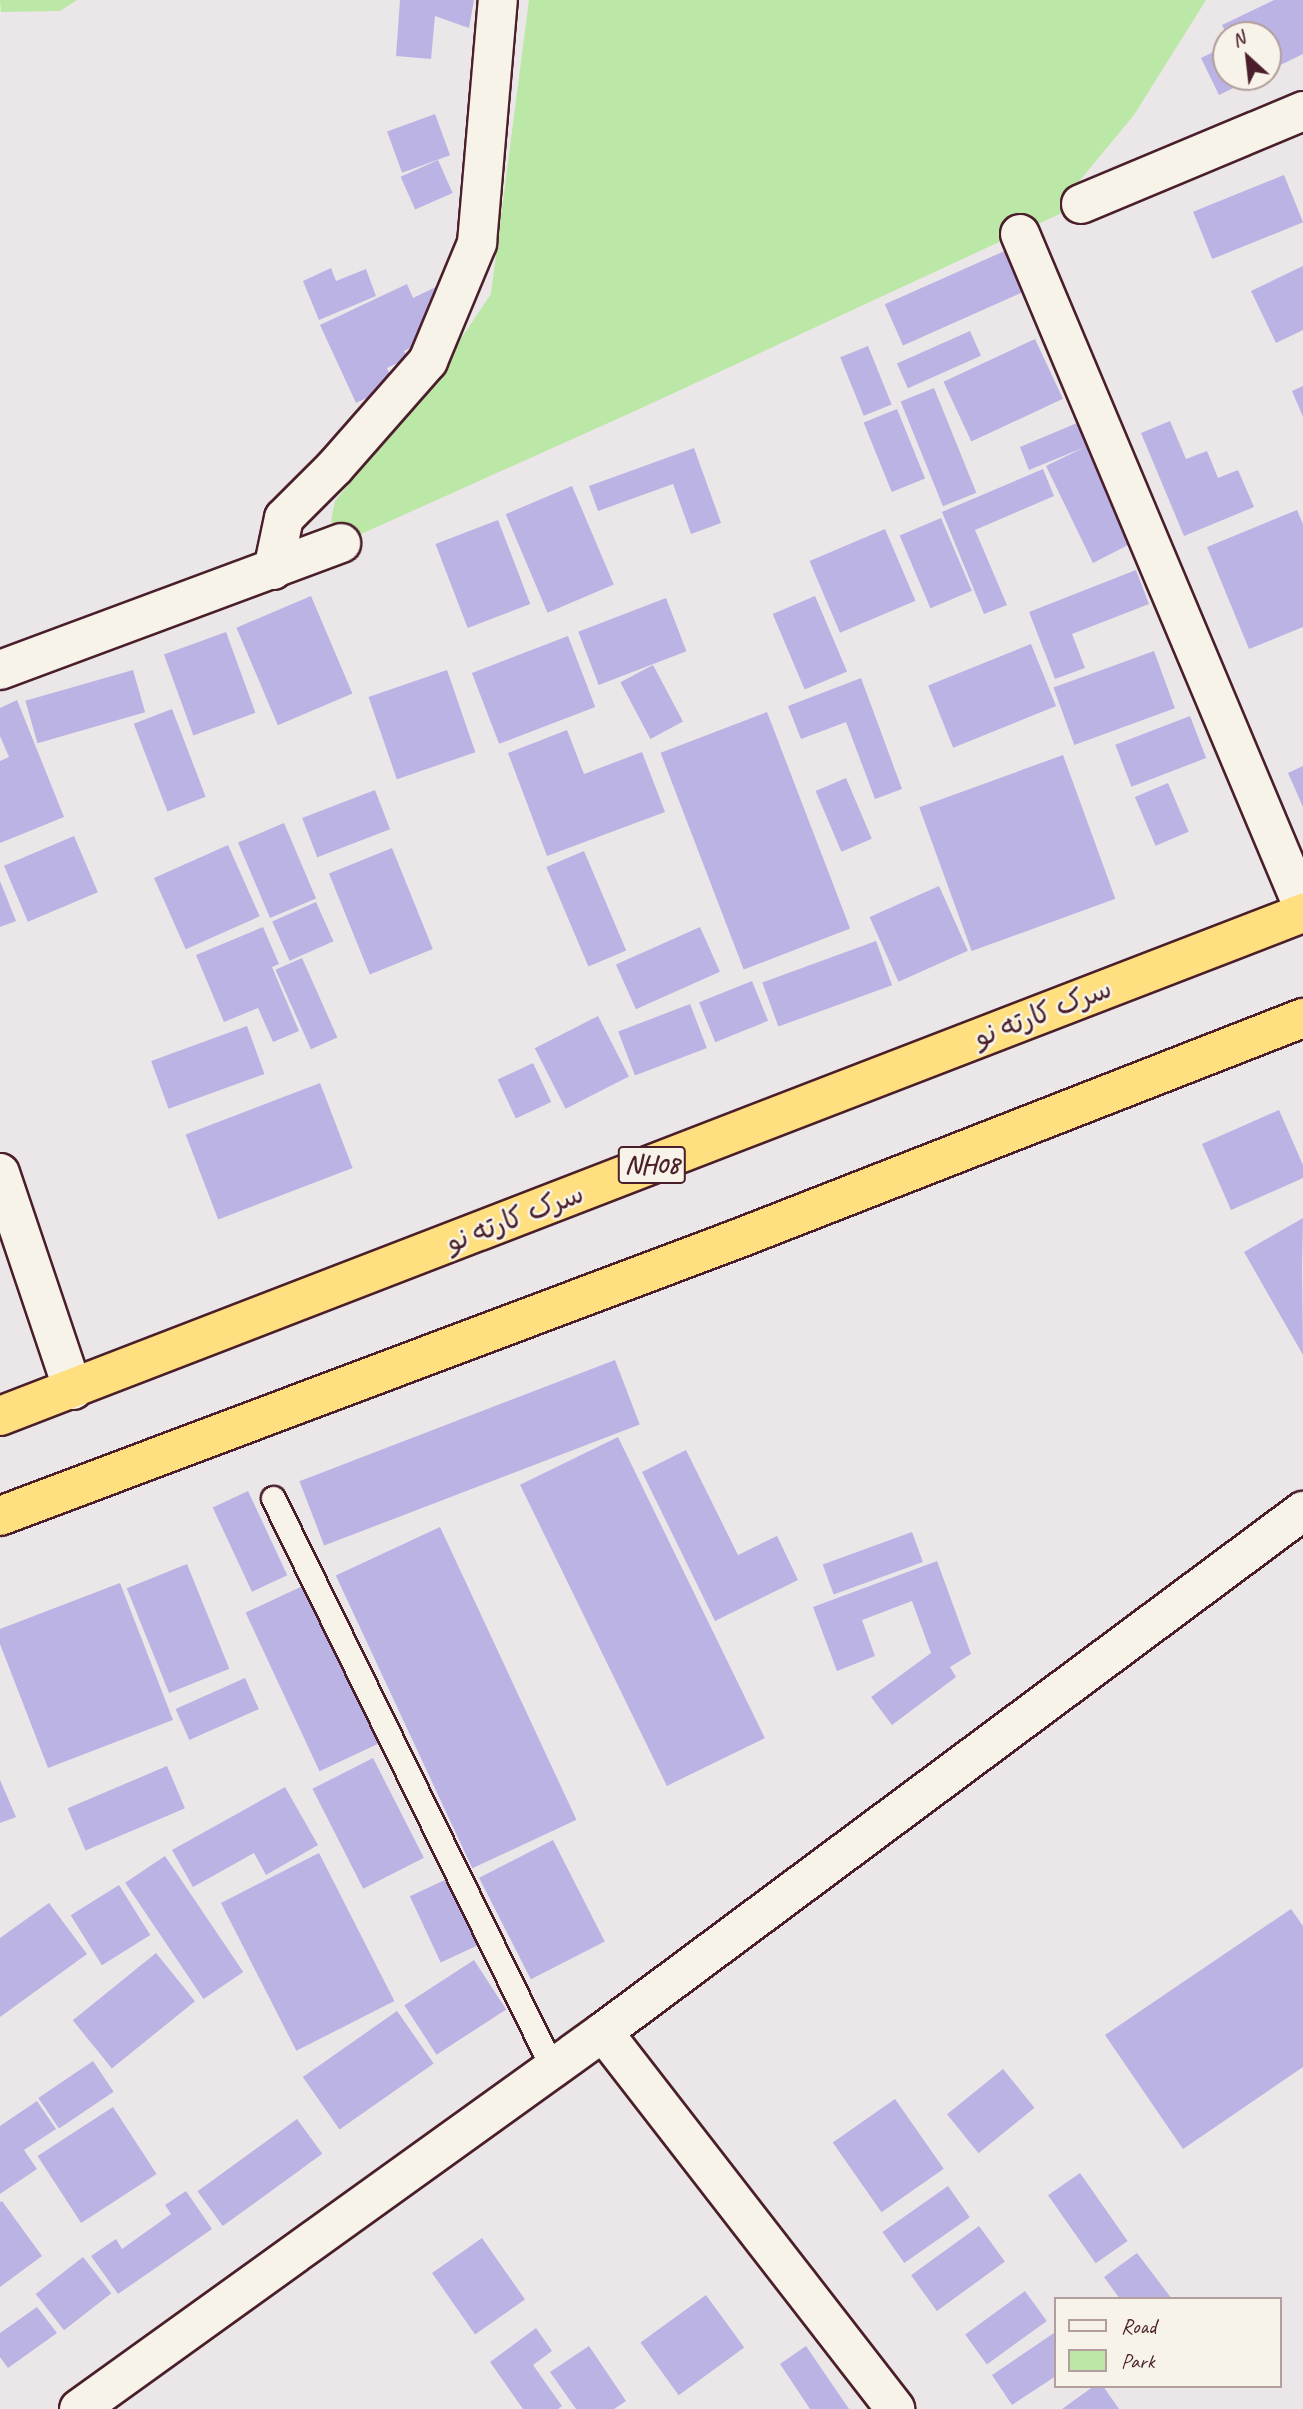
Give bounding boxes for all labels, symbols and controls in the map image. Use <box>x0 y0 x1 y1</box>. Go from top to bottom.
north arrow <box>1212 21 1282 91</box>
text: N <box>1228 26 1249 52</box>
street label: سرک کارته نو <box>970 971 1116 1055</box>
road number: NH08 <box>617 1142 687 1188</box>
street label: سرک کارته نو <box>442 1176 588 1260</box>
legend <box>1054 2297 1282 2388</box>
text: Road <box>1121 2313 1156 2339</box>
text: Park <box>1121 2348 1154 2374</box>

